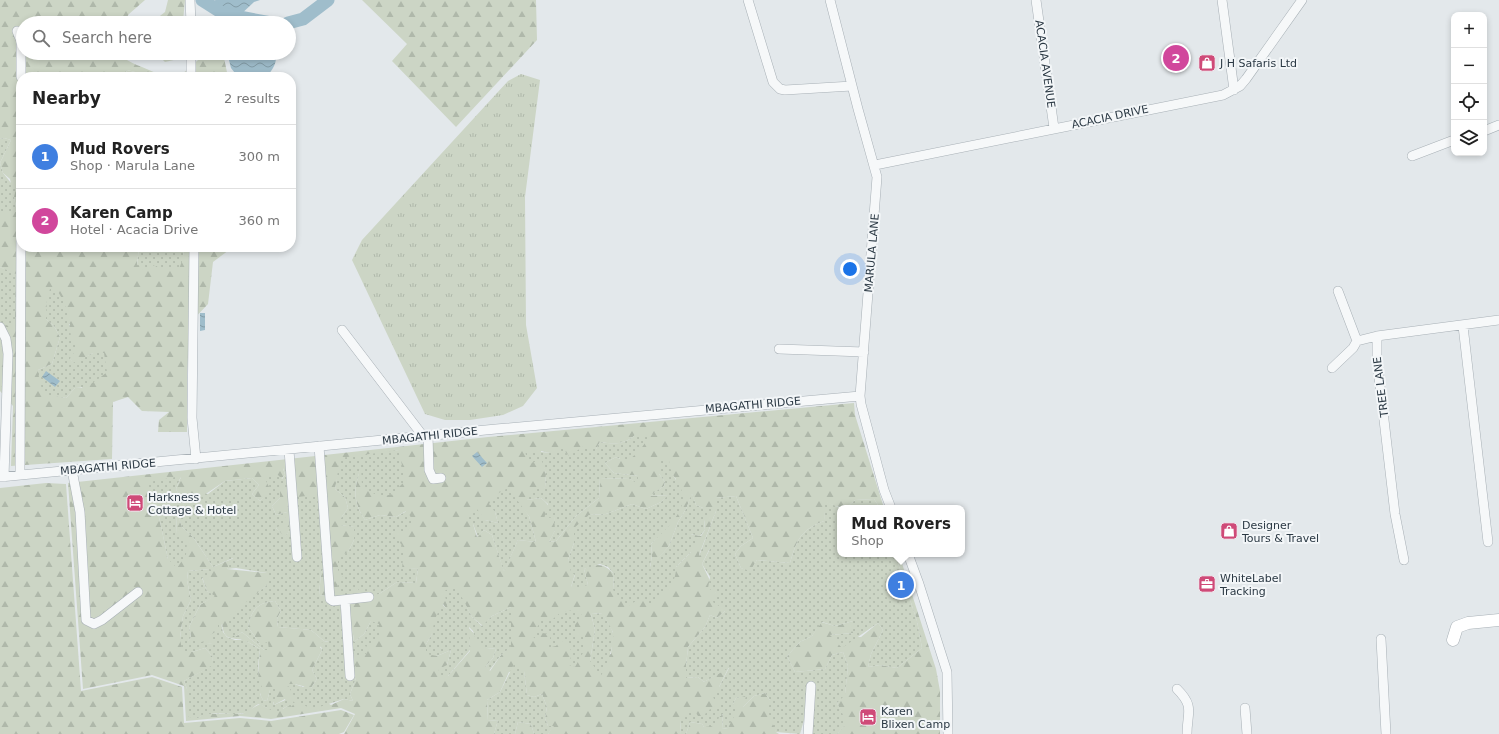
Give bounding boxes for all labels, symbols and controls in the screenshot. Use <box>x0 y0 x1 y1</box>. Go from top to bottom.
map controls <box>1451 12 1487 156</box>
button: + <box>1451 12 1487 48</box>
search box <box>16 16 296 60</box>
street label: ACACIA AVENUE <box>1032 19 1058 109</box>
icon: search <box>30 27 52 49</box>
text: Search here <box>62 29 152 47</box>
pin: 2 <box>1163 43 1189 73</box>
button: − <box>1451 48 1487 84</box>
shop icon: J H Safaris Ltd <box>1197 53 1217 73</box>
place label: J H Safaris Ltd <box>1219 57 1297 70</box>
button: locate <box>1451 84 1487 120</box>
text: Nearby <box>32 88 101 108</box>
text: 2 results <box>224 91 280 106</box>
street label: ACACIA DRIVE <box>1070 103 1150 131</box>
button: layers <box>1451 120 1487 156</box>
text: Mud Rovers <box>70 140 170 158</box>
text: 1 <box>40 149 50 164</box>
text: 300 m <box>238 149 280 164</box>
text: Shop · Marula Lane <box>70 158 195 173</box>
text: Karen Camp <box>70 204 173 222</box>
text: 2 <box>40 213 50 228</box>
text: 360 m <box>238 213 280 228</box>
street label: MARULA LANE <box>862 213 882 293</box>
text: Hotel · Acacia Drive <box>70 222 198 237</box>
your location <box>840 259 860 279</box>
street label: TREE LANE <box>1371 356 1391 419</box>
street label: MBAGATHI RIDGE <box>705 394 801 416</box>
street label: MBAGATHI RIDGE <box>382 425 479 447</box>
street label: MBAGATHI RIDGE <box>60 456 156 478</box>
place label: Harkness Cottage & Hotel <box>148 491 236 517</box>
hotel icon: Harkness Cottage & Hotel <box>125 493 145 513</box>
popup <box>837 505 965 557</box>
text: Mud Rovers <box>851 515 951 533</box>
place label: Designer Tours & Travel <box>1241 519 1319 545</box>
shop icon: Designer Tours & Travel <box>1219 521 1239 541</box>
text: Shop <box>851 533 884 548</box>
pin: 1 <box>888 570 914 600</box>
place label: WhiteLabel Tracking <box>1219 572 1282 598</box>
office icon: WhiteLabel Tracking <box>1197 574 1217 594</box>
place label: Karen Blixen Camp <box>881 705 950 731</box>
hotel icon: Karen Blixen Camp <box>858 707 878 727</box>

